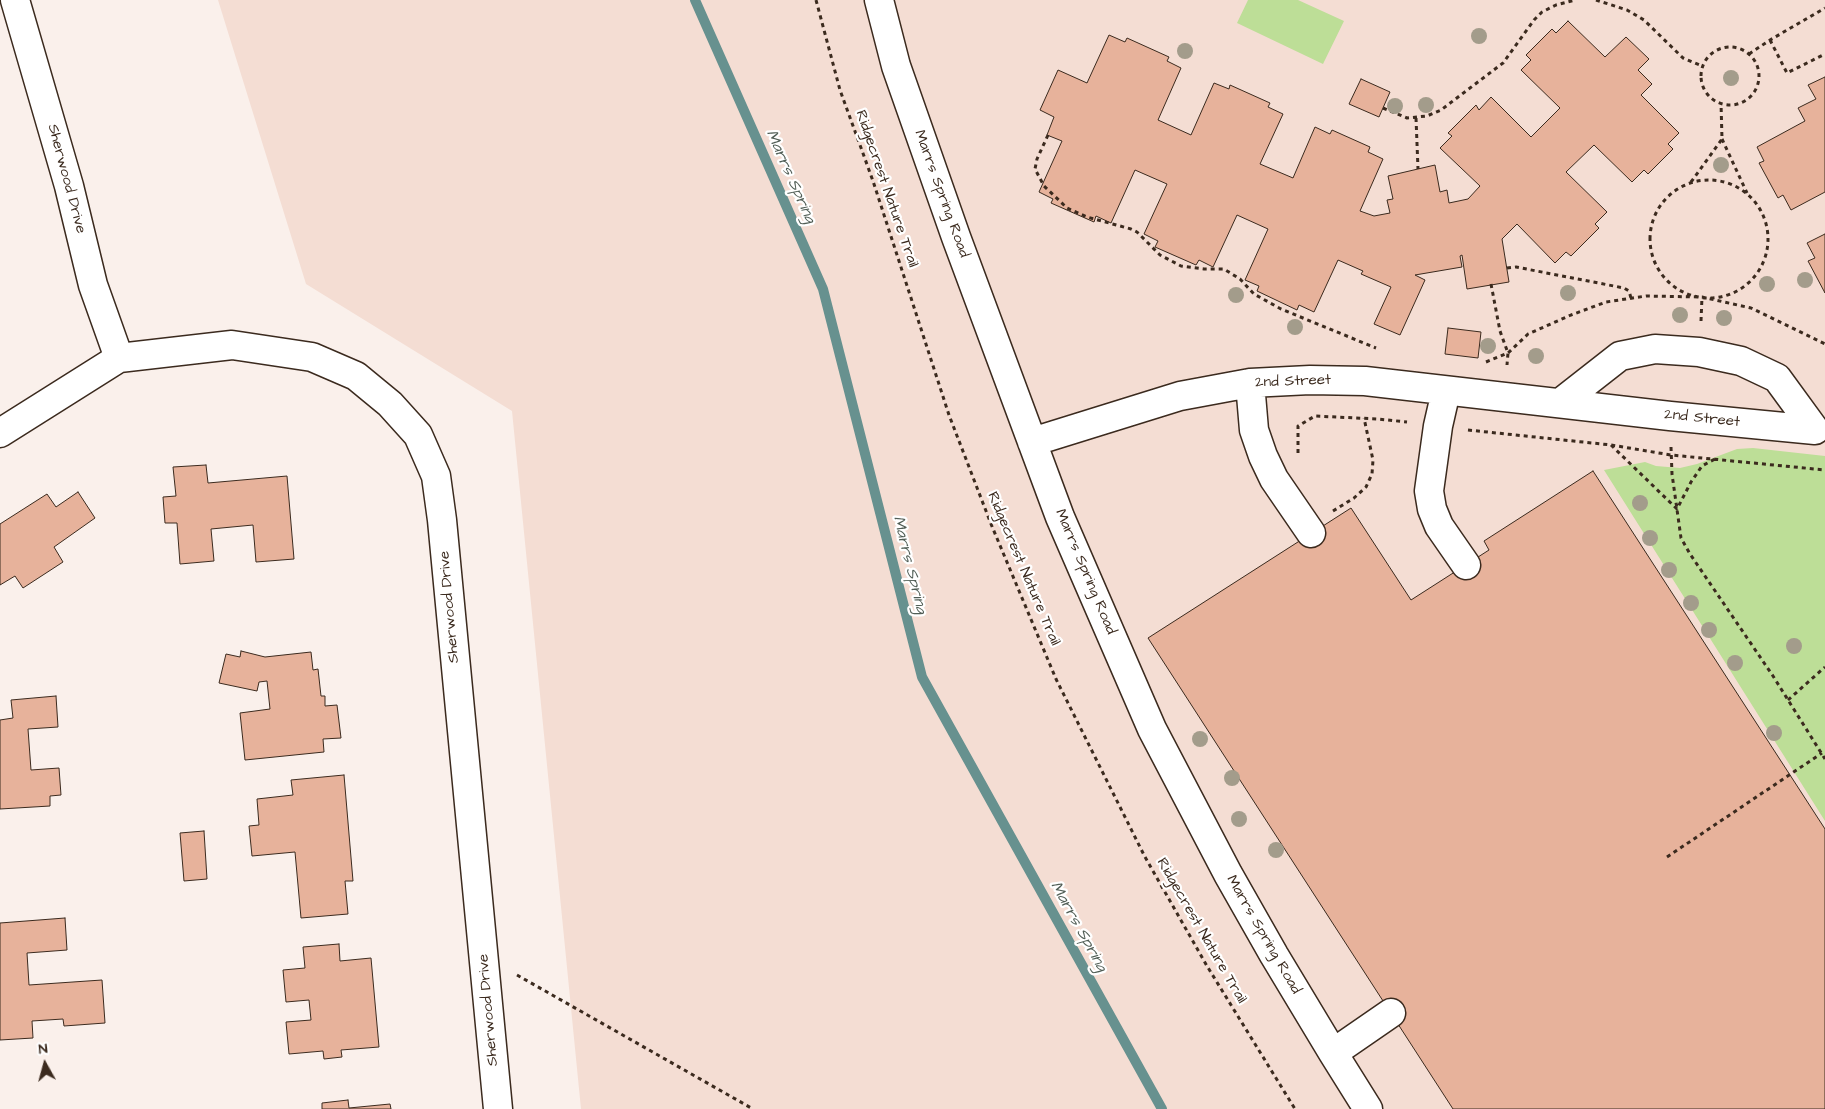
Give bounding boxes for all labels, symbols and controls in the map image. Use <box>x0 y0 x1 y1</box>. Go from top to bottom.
street label: Ridgecrest Nature Trail <box>851 108 921 270</box>
street label: Sherwood Drive <box>43 122 89 236</box>
water label: Marrs Spring <box>761 127 819 227</box>
street label: Marrs Spring Road <box>910 128 972 260</box>
street label: 2nd Street <box>1255 372 1331 392</box>
street label: 2nd Street <box>1663 406 1741 432</box>
street label: Ridgecrest Nature Trail <box>982 490 1064 648</box>
street label: Marrs Spring Road <box>1050 507 1120 637</box>
water label: Marrs Spring <box>888 514 930 616</box>
street label: Sherwood Drive <box>436 550 464 664</box>
street label: Ridgecrest Nature Trail <box>1152 855 1250 1007</box>
street label: Marrs Spring Road <box>1222 872 1304 998</box>
water label: Marrs Spring <box>1045 879 1111 975</box>
street label: Sherwood Drive <box>475 953 503 1067</box>
north arrow <box>20 1039 70 1089</box>
text: N <box>38 1039 49 1060</box>

